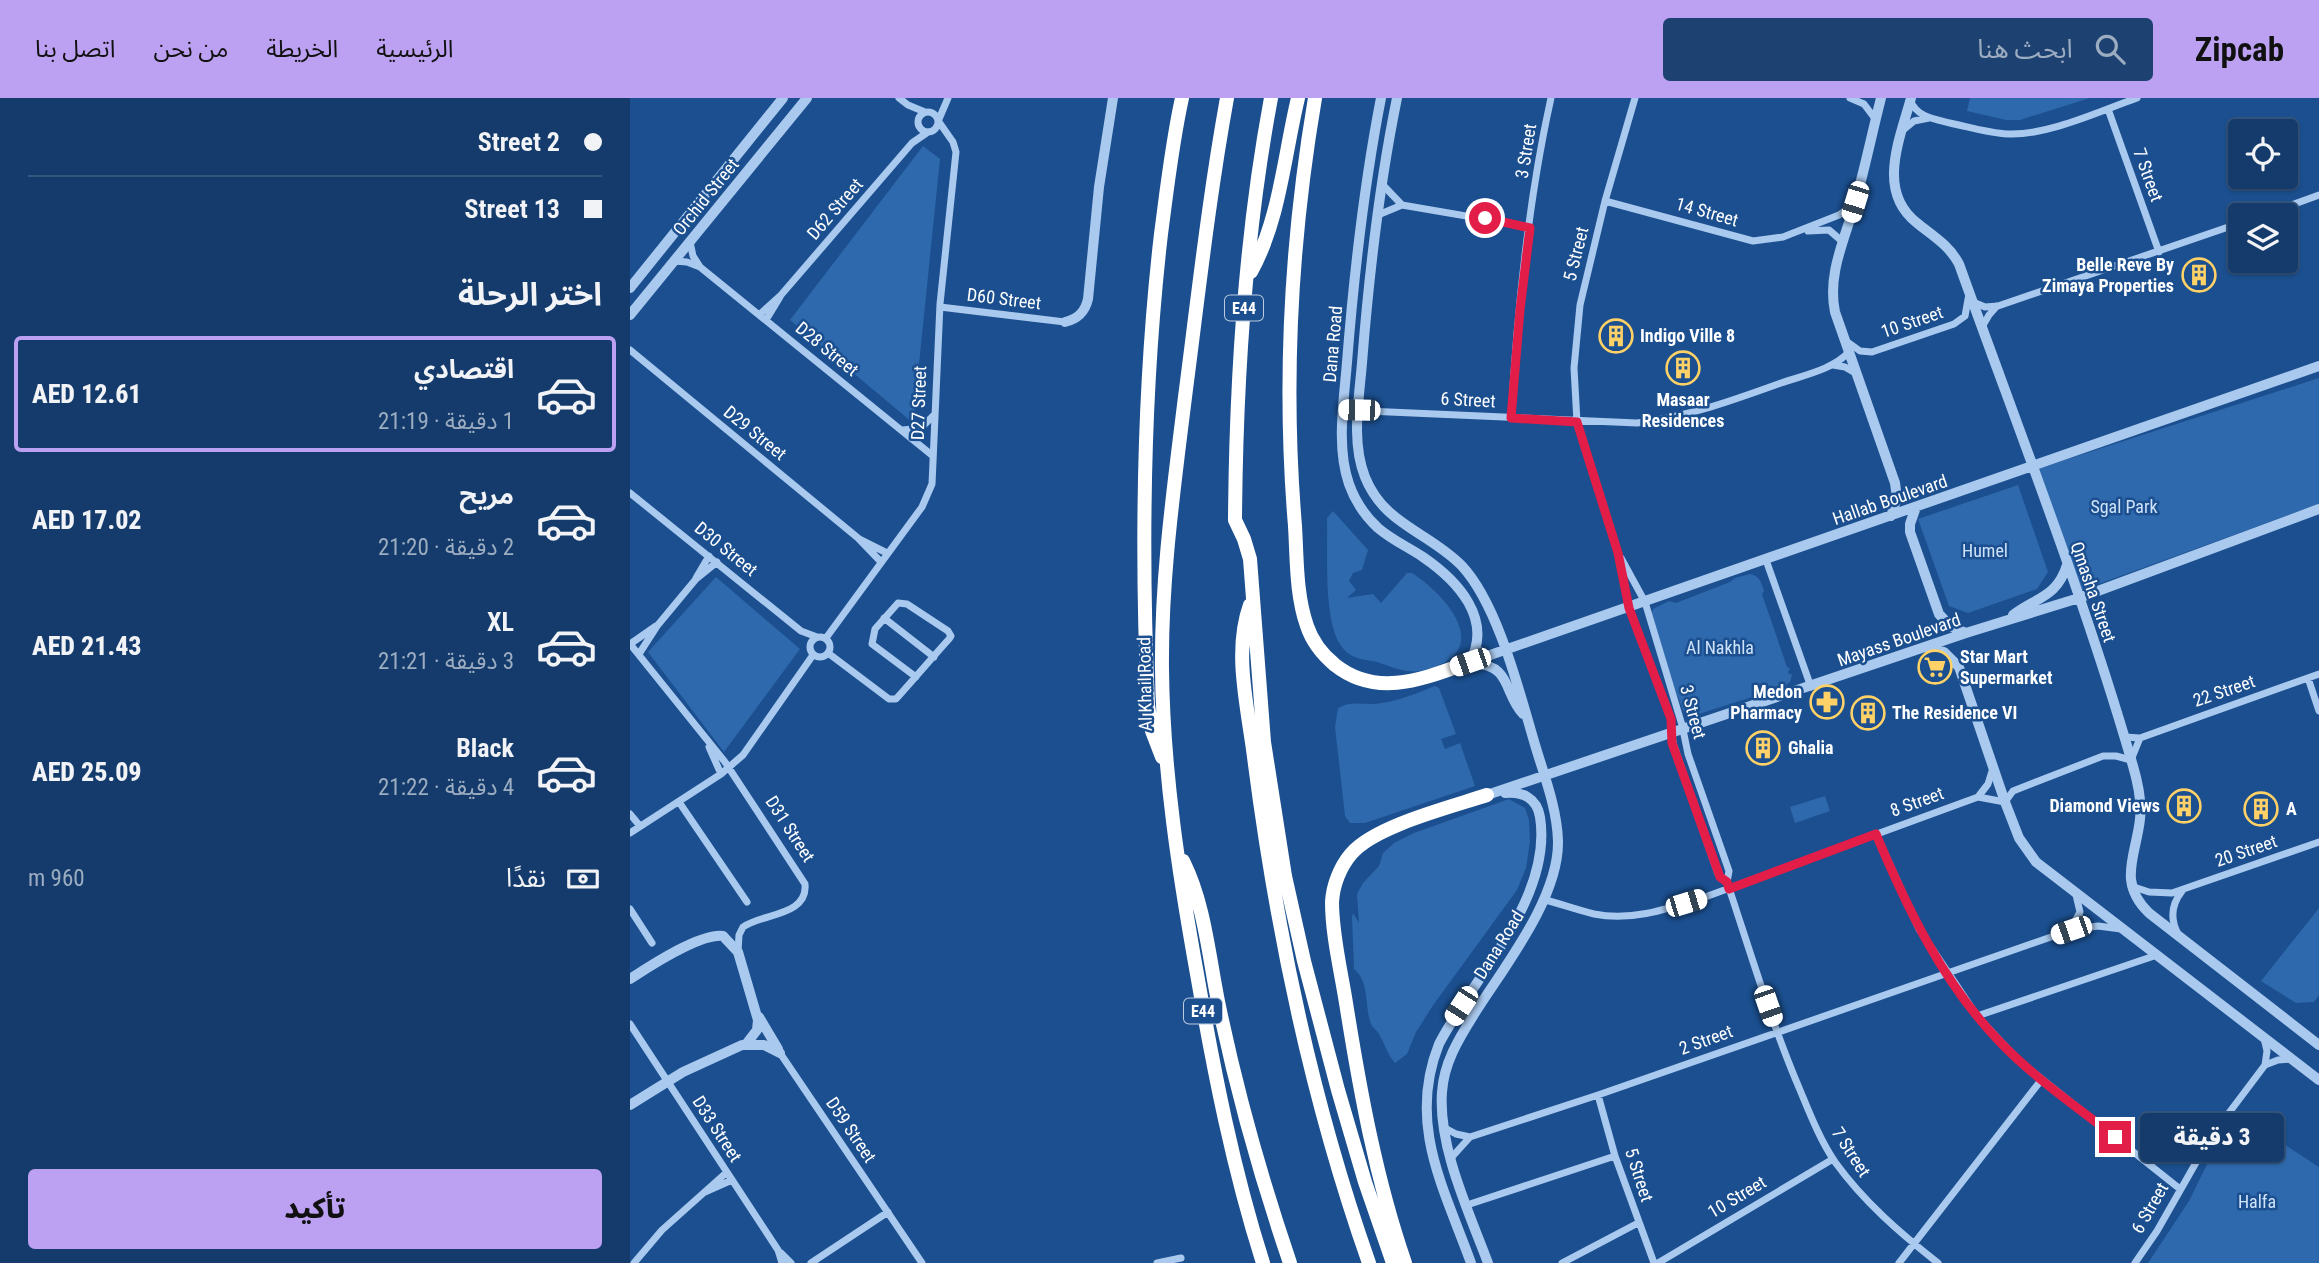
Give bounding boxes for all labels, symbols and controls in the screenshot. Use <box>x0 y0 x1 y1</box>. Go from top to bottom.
search box <box>1663 18 2153 81</box>
icon: search <box>2091 30 2129 68</box>
text: Zipcab <box>2195 30 2284 69</box>
text: ابحث هنا <box>1977 34 2073 64</box>
text: اتصل بنا <box>35 35 115 63</box>
text: من نحن <box>153 35 228 63</box>
text: الخريطة <box>266 35 338 63</box>
text: الرئيسية <box>376 35 453 63</box>
map controls <box>2228 119 2298 273</box>
button: locate <box>2228 119 2298 189</box>
street label: 3 Street <box>1511 122 1540 180</box>
text: 2 Street <box>478 127 560 157</box>
street label: 7 Street <box>2129 145 2168 204</box>
street label: Orchid Street <box>668 154 743 239</box>
street label: D62 Street <box>802 174 867 244</box>
car <box>1839 179 1872 225</box>
street label: 14 Street <box>1673 193 1741 230</box>
text: 13 Street <box>464 194 560 224</box>
route start <box>1469 202 1501 234</box>
button: layers <box>2228 203 2298 273</box>
street label: 5 Street <box>1559 225 1592 283</box>
place label: Belle Reve By Zimaya Properties <box>2042 254 2174 296</box>
building icon: Belle Reve By Zimaya Properties <box>2180 256 2218 294</box>
text: اختر الرحلة <box>458 275 602 313</box>
street label: D60 Street <box>966 284 1042 313</box>
road number: E44 <box>1225 296 1263 320</box>
street label: 10 Street <box>1878 301 1946 342</box>
street label: Dana Road <box>1319 305 1346 383</box>
street label: D28 Street <box>792 317 863 380</box>
building icon: Indigo Ville 8 <box>1597 317 1635 355</box>
place label: Indigo Ville 8 <box>1640 325 1735 346</box>
building icon: Masaar Residences <box>1664 349 1702 387</box>
text: اقتصادي <box>414 354 514 384</box>
icon: car <box>535 363 598 426</box>
street label: D27 Street <box>907 365 930 441</box>
text: AED 12.61 <box>32 379 142 409</box>
street label: 6 Street <box>1440 388 1496 411</box>
place label: Masaar Residences <box>1642 389 1724 431</box>
car <box>1338 399 1381 421</box>
street label: D29 Street <box>720 401 791 464</box>
text: 1 دقيقة · 21:19 <box>378 408 514 435</box>
street label: Hallab Boulevard <box>1830 470 1950 529</box>
text: مريح <box>459 480 514 510</box>
icon: car <box>535 489 598 552</box>
park label: Sgal Park <box>2090 496 2158 517</box>
text: AED 17.02 <box>32 505 142 535</box>
street label: D30 Street <box>691 517 762 580</box>
text: 2 دقيقة · 21:20 <box>378 534 514 561</box>
street label: Qmasha Street <box>2066 539 2120 645</box>
park label: Humel <box>1962 540 2008 561</box>
text: XL <box>487 607 514 637</box>
street label: Mayass Boulevard <box>1834 609 1963 670</box>
icon: car <box>535 615 598 678</box>
text: AED 21.43 <box>32 631 142 661</box>
street label: Al Khail Road <box>1133 637 1156 731</box>
park label: Al Nakhla <box>1686 637 1754 658</box>
car <box>1447 645 1494 679</box>
place label: Star Mart Supermarket <box>1960 646 2053 688</box>
text: 3 دقيقة · 21:21 <box>378 648 514 675</box>
supermarket icon: Star Mart Supermarket <box>1916 648 1954 686</box>
street label: 22 Street <box>2190 670 2258 711</box>
place label: Medon Pharmacy <box>1730 681 1802 723</box>
street label: 3 Street <box>1676 682 1711 741</box>
pharmacy icon: Medon Pharmacy <box>1808 683 1846 721</box>
building icon: The Residence VI <box>1849 694 1887 732</box>
place label: The Residence VI <box>1892 702 2017 723</box>
building icon: Ghalia <box>1744 729 1782 767</box>
text: Black <box>456 733 514 763</box>
place label: Ghalia <box>1788 737 1833 758</box>
icon: car <box>535 741 598 804</box>
text: AED 25.09 <box>32 757 142 787</box>
text: 4 دقيقة · 21:22 <box>378 774 514 801</box>
street label: 8 Street <box>1887 782 1946 821</box>
building icon: Diamond Views <box>2165 787 2203 825</box>
building icon: A <box>2242 790 2280 828</box>
street label: D31 Street <box>761 792 819 866</box>
place label: Diamond Views <box>2049 795 2160 816</box>
place label: A <box>2286 798 2297 819</box>
street label: 20 Street <box>2212 830 2280 871</box>
icon: cash <box>564 860 602 898</box>
text: نقدًا <box>506 863 546 893</box>
text: 960 m <box>28 865 85 892</box>
car <box>1663 887 1710 919</box>
street label: Dana Road <box>1469 907 1528 983</box>
car <box>2048 913 2095 947</box>
car <box>1441 983 1482 1029</box>
car <box>1752 983 1785 1029</box>
road number: E44 <box>1184 998 1222 1023</box>
street label: 2 Street <box>1676 1020 1735 1059</box>
street label: D33 Street <box>688 1092 746 1166</box>
street label: D59 Street <box>822 1093 881 1166</box>
callout: 3 دقيقة <box>2140 1112 2283 1162</box>
route end <box>2099 1121 2131 1153</box>
street label: 7 Street <box>1828 1123 1875 1181</box>
text: 3 دقيقة <box>2173 1124 2251 1151</box>
street label: 5 Street <box>1621 1145 1658 1204</box>
button: تأكيد <box>28 1169 602 1249</box>
street label: 10 Street <box>1704 1171 1770 1222</box>
street label: 6 Street <box>2127 1179 2172 1237</box>
park label: Halfa <box>2238 1191 2276 1212</box>

